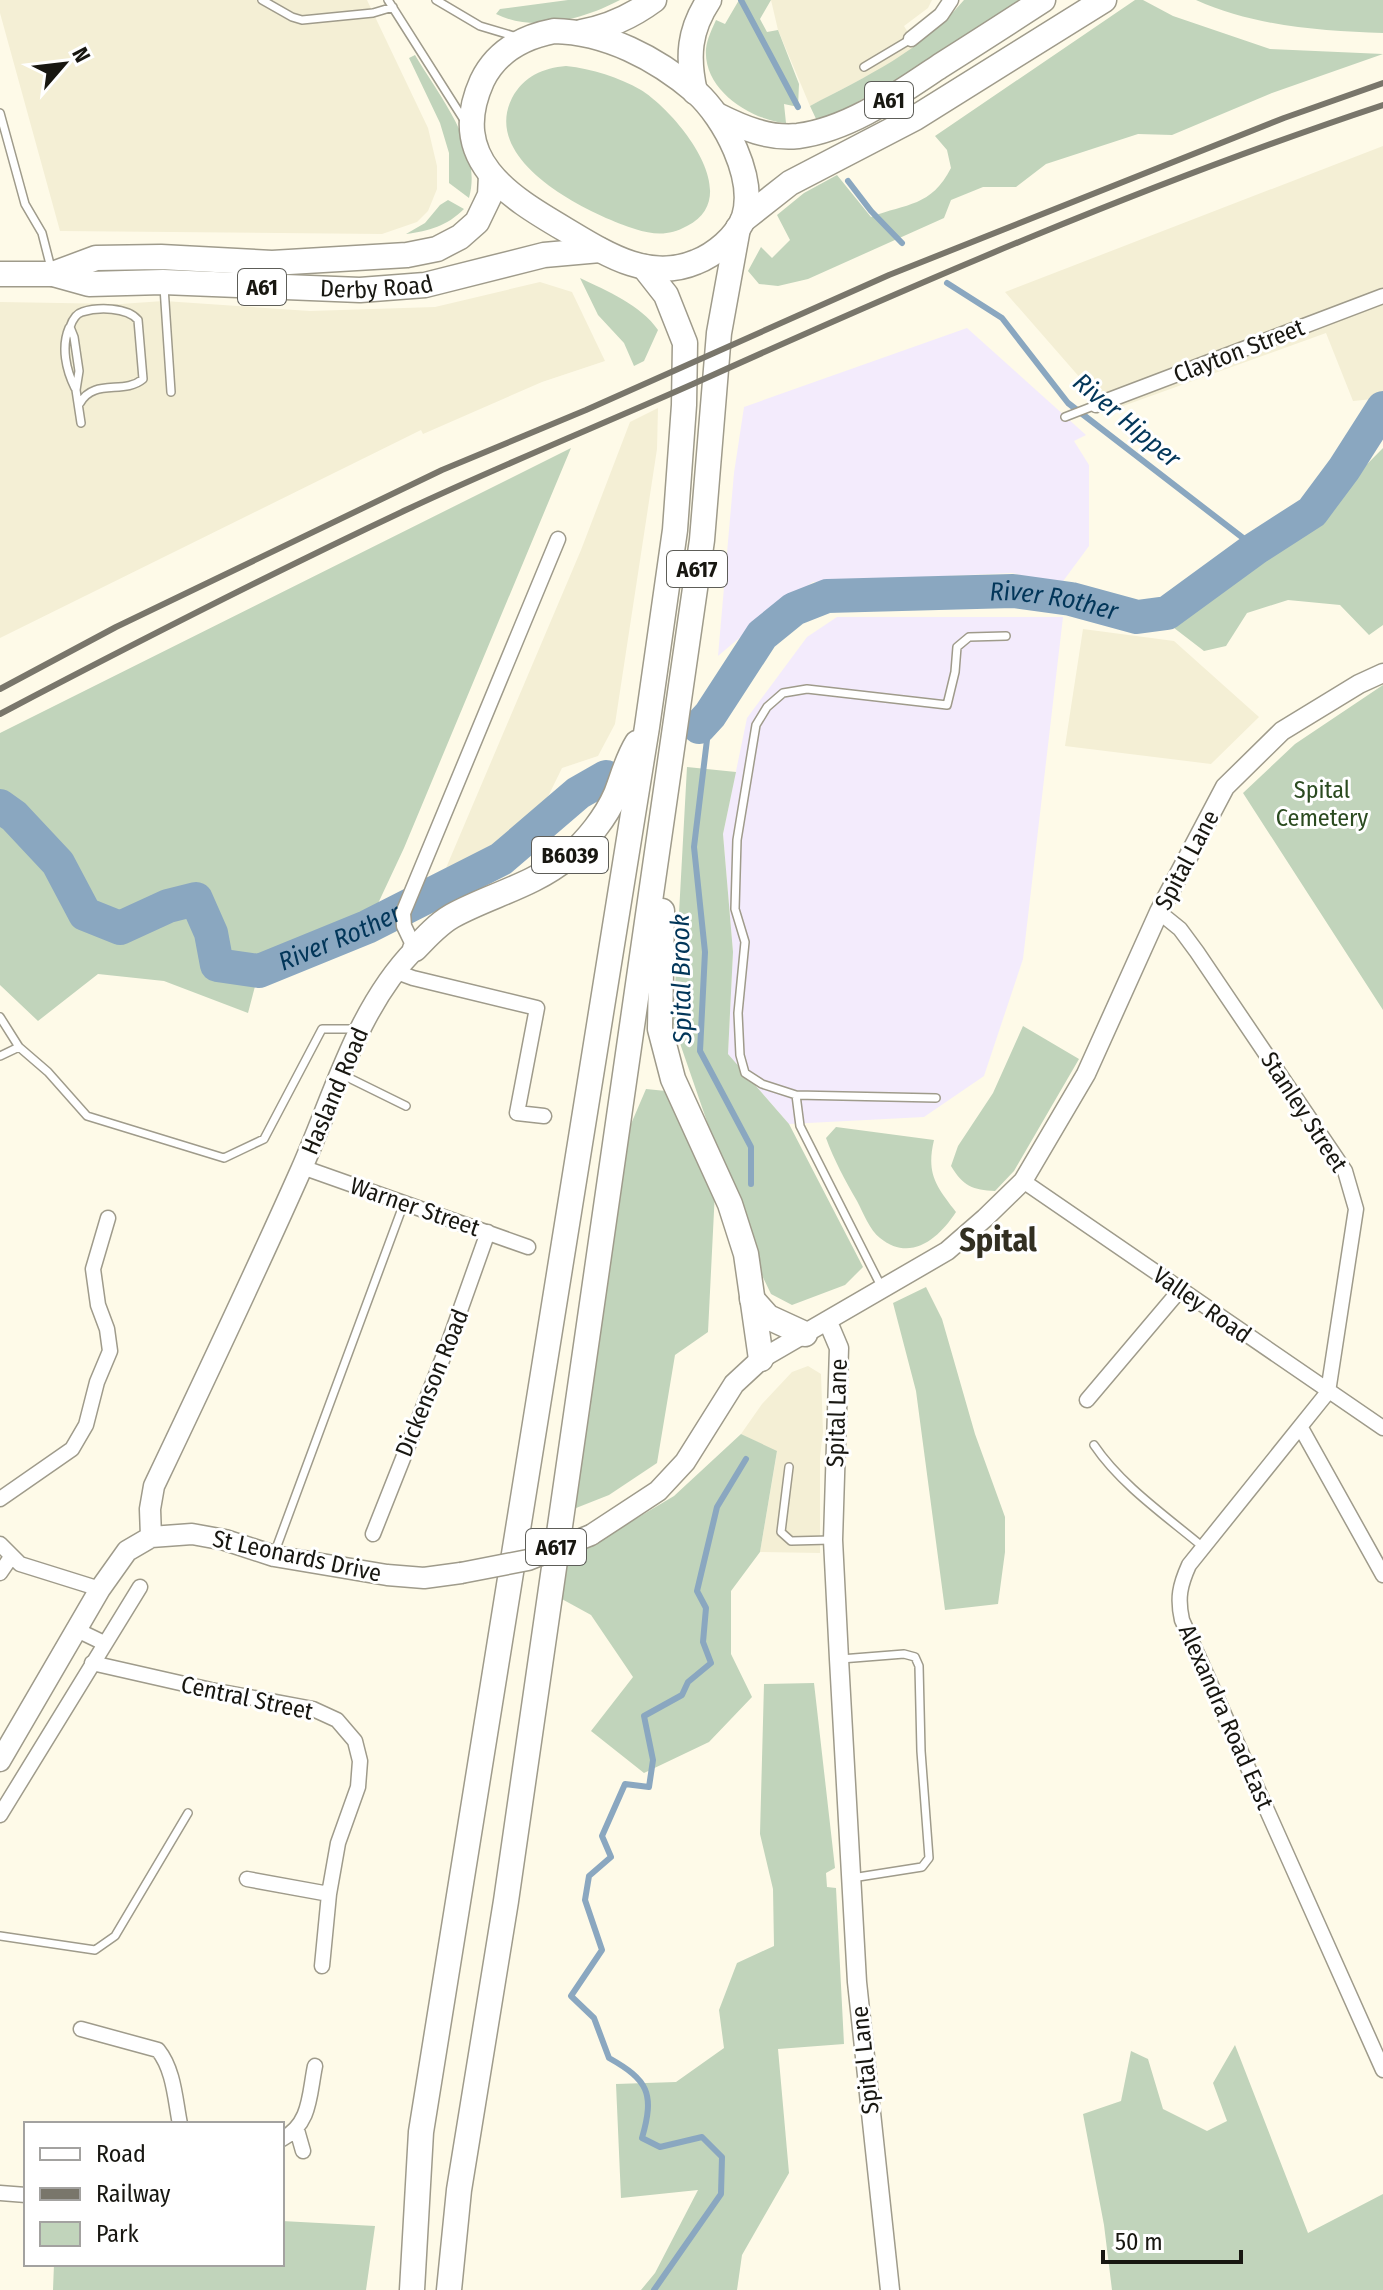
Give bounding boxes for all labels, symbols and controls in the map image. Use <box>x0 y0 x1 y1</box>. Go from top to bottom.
north arrow <box>24 24 104 104</box>
text: N <box>66 43 96 67</box>
road number: A61 <box>865 82 913 118</box>
road number: A61 <box>238 269 286 305</box>
street label: Derby Road <box>319 270 436 304</box>
street label: Clayton Street <box>1170 313 1308 389</box>
water label: River Hipper <box>1067 367 1187 475</box>
road number: A617 <box>667 551 727 587</box>
water label: River Rother <box>989 576 1122 627</box>
park label: Spital Cemetery <box>1276 776 1368 832</box>
street label: Spital Lane <box>1149 805 1225 915</box>
road number: B6039 <box>532 837 608 873</box>
water label: River Rother <box>274 897 407 977</box>
water label: Spital Brook <box>665 914 698 1045</box>
street label: Hasland Road <box>296 1023 374 1159</box>
street label: Stanley Street <box>1255 1047 1353 1177</box>
street label: Warner Street <box>347 1172 483 1242</box>
district label: Spital <box>959 1221 1037 1259</box>
street label: Valley Road <box>1148 1261 1256 1349</box>
street label: Dickenson Road <box>390 1305 474 1461</box>
street label: Spital Lane <box>821 1358 853 1468</box>
street label: St Leonards Drive <box>210 1524 384 1588</box>
road number: A617 <box>526 1529 586 1565</box>
street label: Alexandra Road East <box>1173 1620 1279 1814</box>
street label: Central Street <box>178 1670 316 1726</box>
street label: Spital Lane <box>845 2005 885 2115</box>
legend <box>24 2122 284 2266</box>
text: Road <box>96 2140 146 2168</box>
text: Railway <box>96 2180 171 2208</box>
scale bar <box>1103 2214 1241 2264</box>
text: Park <box>96 2220 139 2248</box>
text: 50 m <box>1115 2228 1163 2256</box>

